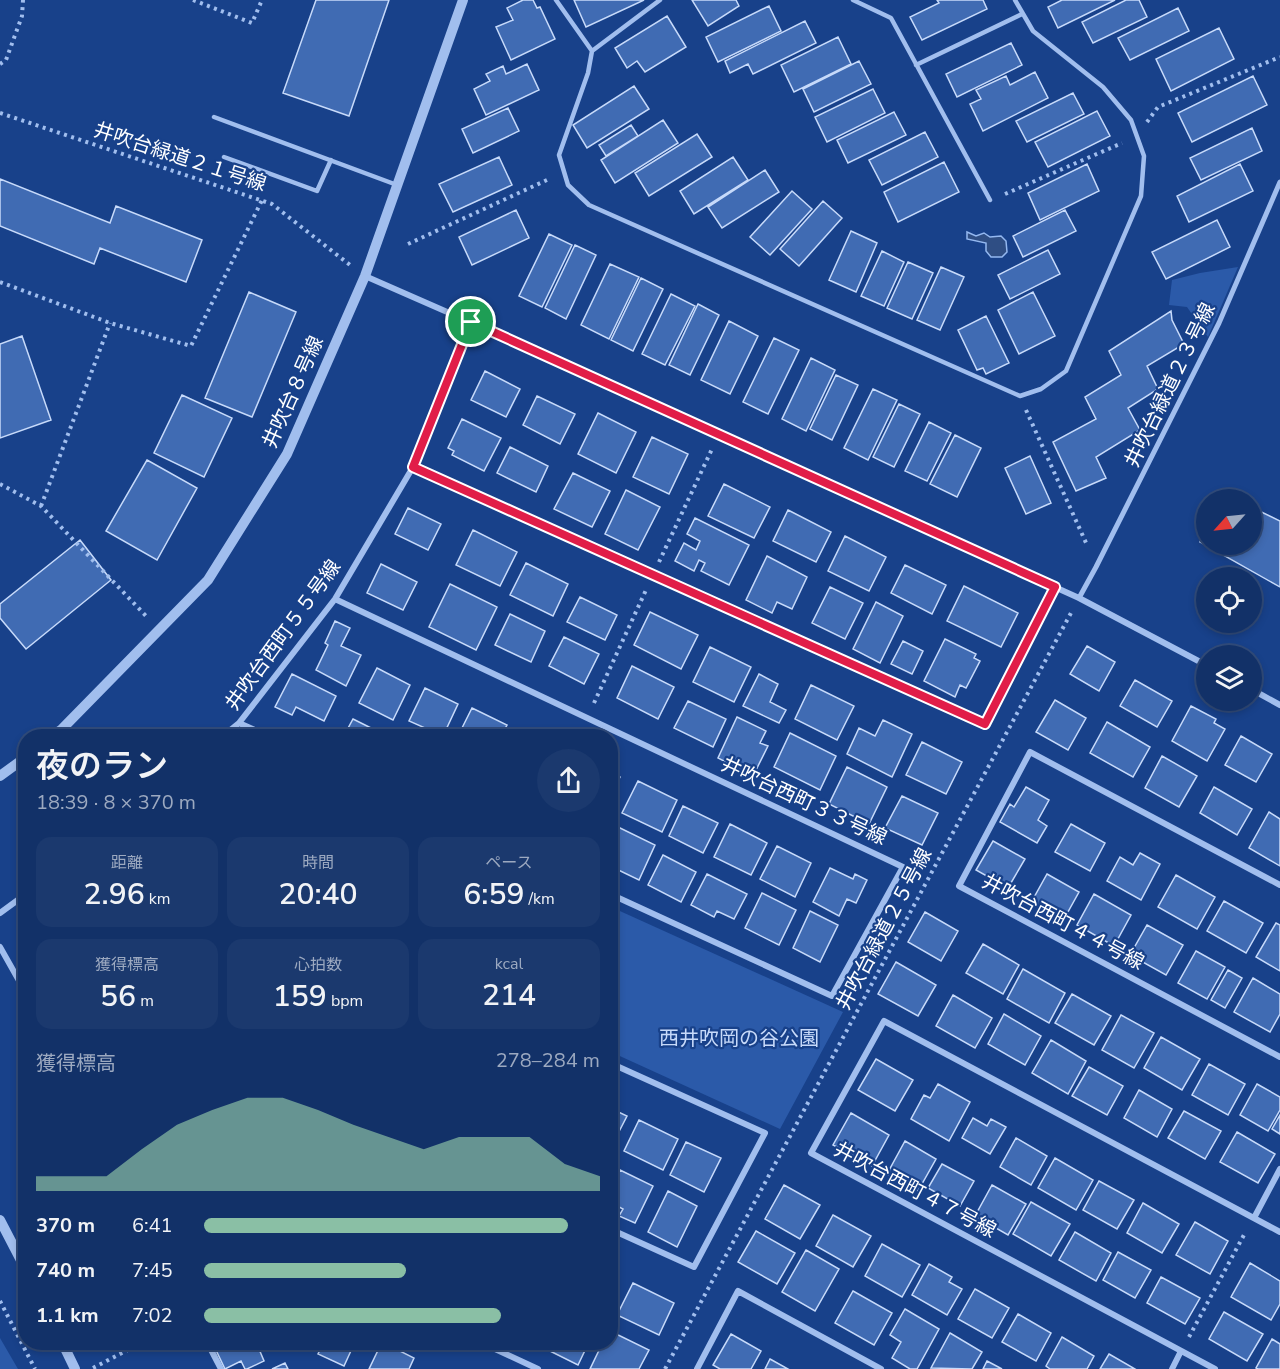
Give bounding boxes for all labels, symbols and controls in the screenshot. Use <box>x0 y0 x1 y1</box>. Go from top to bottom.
street label: 井吹台緑道２１号線 <box>90 116 270 198</box>
pin <box>445 296 496 347</box>
street label: 井吹台緑道２３号線 <box>1118 298 1222 472</box>
icon: arrive <box>454 305 487 338</box>
street label: 井吹台８号線 <box>256 332 330 452</box>
north arrow <box>1196 489 1262 555</box>
map controls <box>1196 489 1262 711</box>
street label: 井吹台西町５５号線 <box>219 554 347 716</box>
button: locate <box>1196 567 1262 633</box>
button: layers <box>1196 645 1262 711</box>
text: 夜のラン <box>36 744 168 789</box>
button: share <box>537 749 600 812</box>
street label: 井吹台西町３３号線 <box>717 751 891 851</box>
text: 18:39 · 8 × 370 m <box>36 789 196 816</box>
street label: 井吹台緑道２５号線 <box>830 843 938 1015</box>
text: 距離 <box>111 852 143 874</box>
text: 時間 <box>302 852 334 874</box>
text: ペース <box>485 852 533 874</box>
street label: 井吹台西町４４号線 <box>977 868 1149 976</box>
text: 2.96 <box>84 874 145 915</box>
text: 20:40 <box>278 874 358 915</box>
text: 6:59 <box>463 874 524 915</box>
text: km <box>145 888 170 910</box>
text: /km <box>524 888 555 910</box>
text: kcal <box>495 953 523 975</box>
text: 獲得標高 <box>95 954 159 976</box>
text: 心拍数 <box>294 954 342 976</box>
text: 214 <box>482 975 536 1016</box>
text: 56 <box>100 976 136 1017</box>
text: 159 <box>273 976 327 1017</box>
text: m <box>136 990 154 1012</box>
text: bpm <box>327 990 363 1012</box>
park label: 西井吹岡の谷公園 <box>659 1025 819 1052</box>
text: 278–284 m <box>496 1047 600 1074</box>
text: 獲得標高 <box>36 1050 116 1077</box>
street label: 井吹台西町４７号線 <box>829 1136 1001 1244</box>
text: 370 m <box>36 1212 95 1239</box>
text: 6:41 <box>132 1212 173 1239</box>
text: 740 m <box>36 1257 95 1284</box>
text: 7:45 <box>132 1257 173 1284</box>
text: 1.1 km <box>36 1302 99 1329</box>
text: 7:02 <box>132 1302 173 1329</box>

